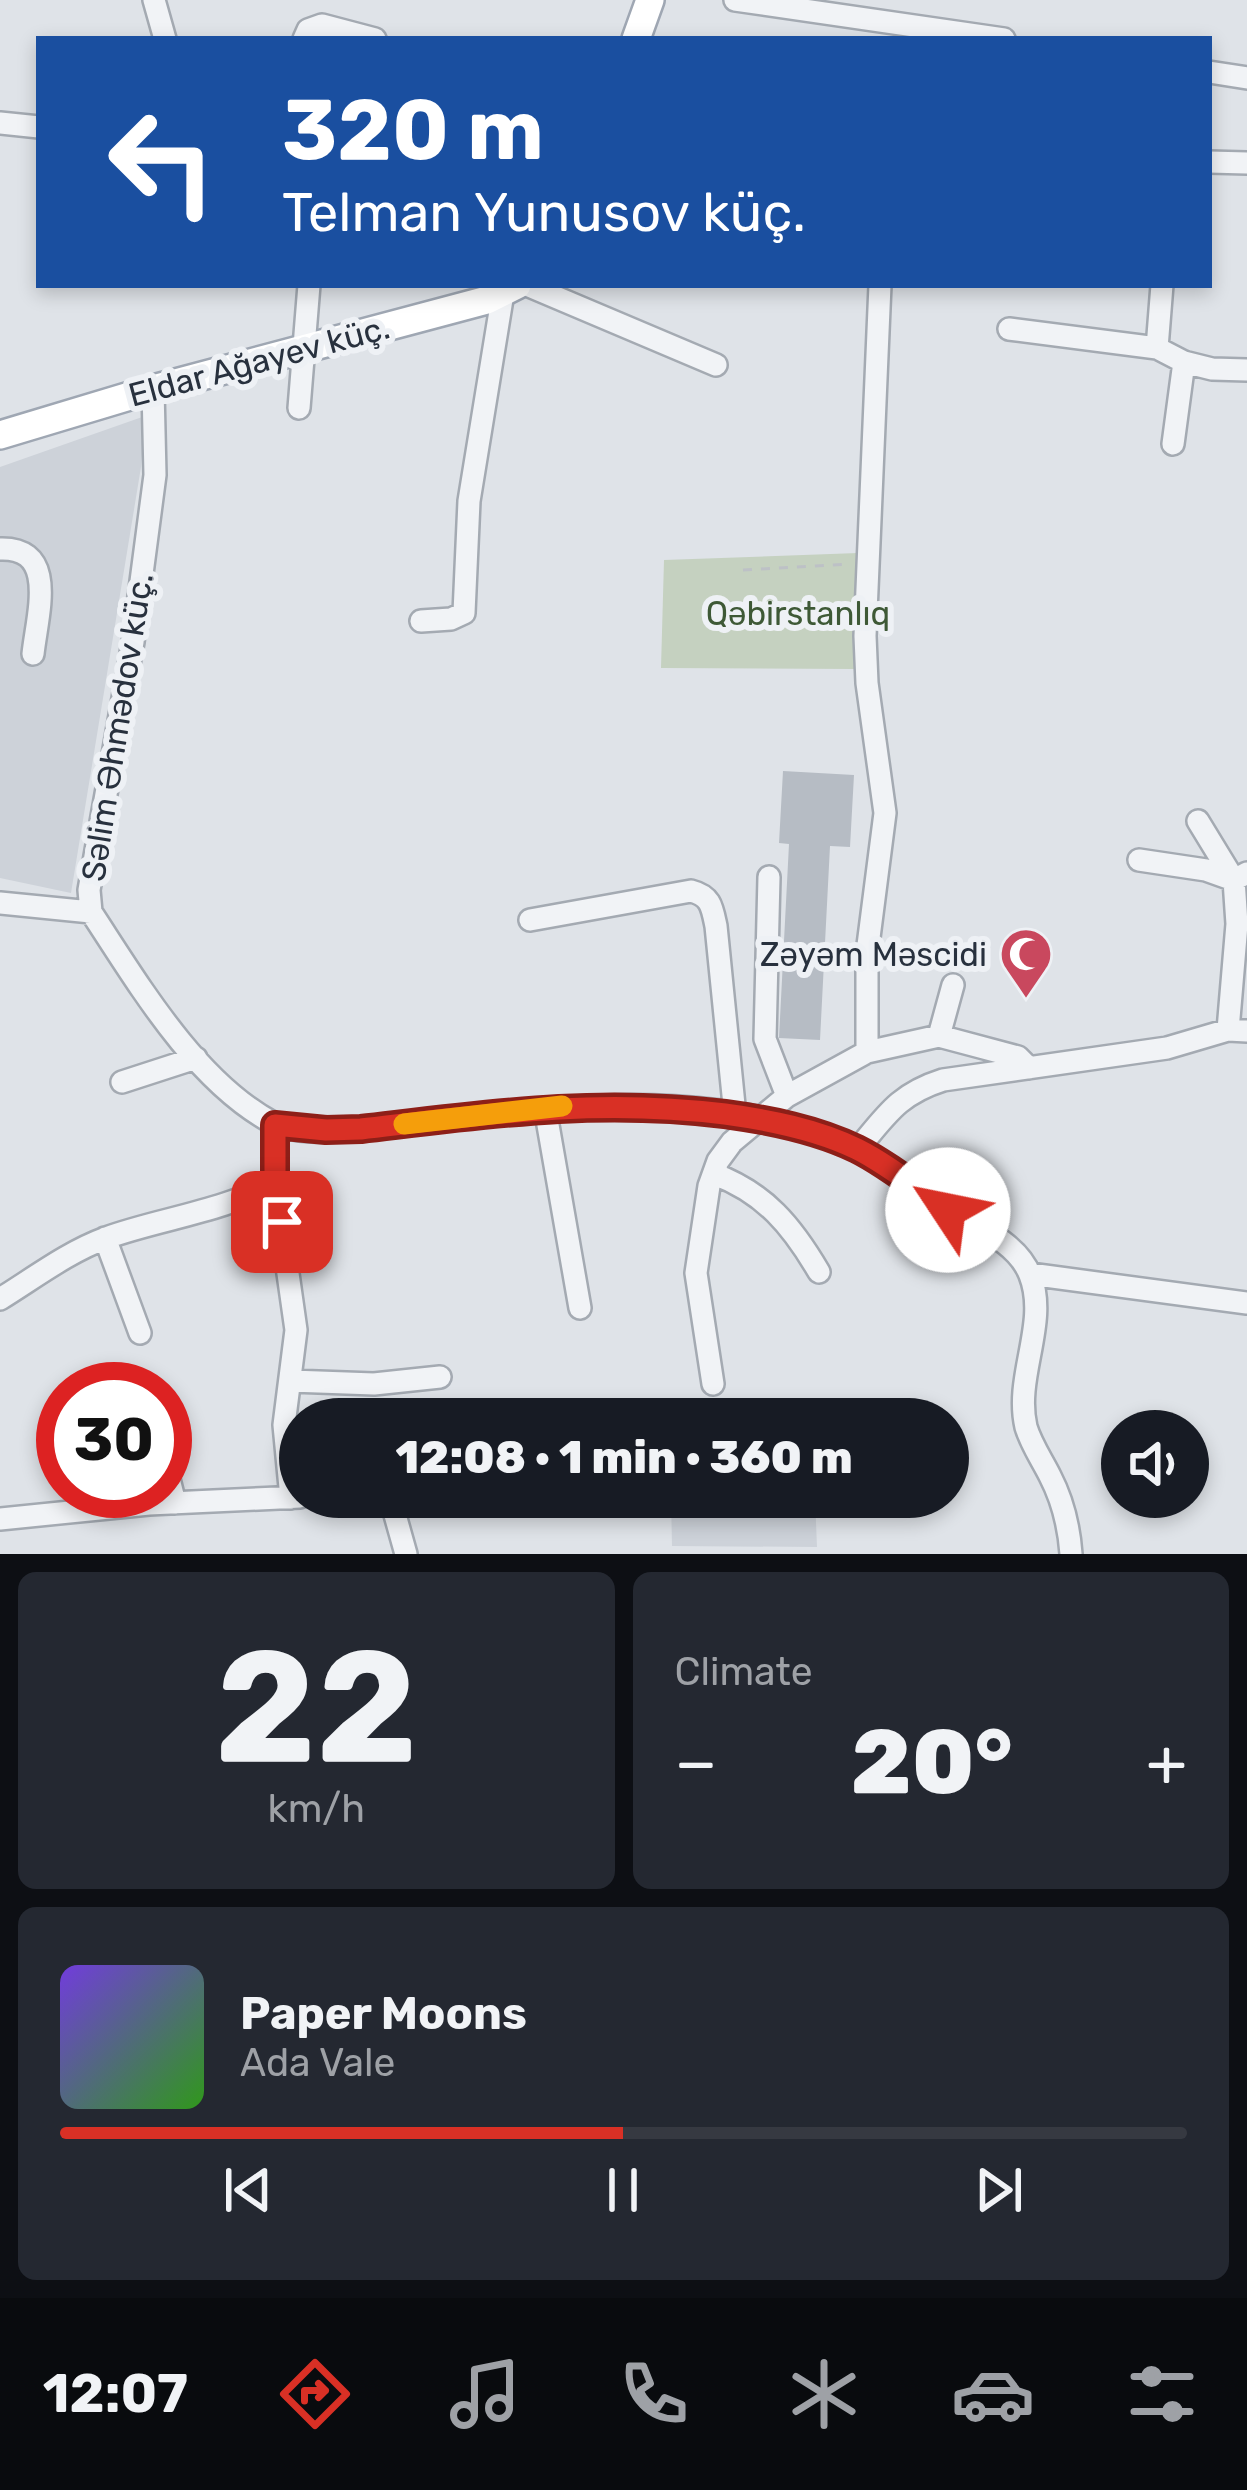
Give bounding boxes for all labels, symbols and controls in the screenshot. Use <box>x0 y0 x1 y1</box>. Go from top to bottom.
text: 320 m <box>282 80 544 180</box>
icon: left <box>84 84 240 240</box>
text: Telman Yunusov küç. <box>282 181 806 245</box>
street label: Eldar Ağayev küç. <box>124 307 394 415</box>
street label: Səlim Əhmədov küç. <box>73 570 161 884</box>
park label: Qəbirstanlıq <box>706 594 890 633</box>
mosque icon: Zəyəm Məscidi <box>998 926 1054 1000</box>
place label: Zəyəm Məscidi <box>760 935 987 974</box>
position arrow <box>885 1147 1011 1273</box>
pin <box>231 1171 333 1273</box>
icon: arrive <box>249 1189 315 1255</box>
speed limit sign: 30 <box>36 1362 192 1518</box>
map controls <box>1101 1410 1209 1518</box>
button: sound <box>1101 1410 1209 1518</box>
text: 12:08 · 1 min · 360 m <box>395 1431 853 1484</box>
text: 22 <box>215 1615 418 1800</box>
text: Climate <box>675 1649 813 1695</box>
text: 20° <box>851 1709 1012 1816</box>
text: − <box>675 1723 717 1802</box>
text: + <box>1146 1723 1187 1802</box>
text: km/h <box>268 1786 365 1832</box>
text: Paper Moons <box>240 1987 527 2040</box>
text: Ada Vale <box>240 2040 395 2086</box>
icon: previous <box>215 2157 281 2223</box>
icon: pause <box>590 2157 656 2223</box>
icon: next <box>966 2157 1032 2223</box>
icon: directions <box>273 2352 357 2436</box>
icon: music <box>443 2352 527 2436</box>
icon: phone <box>612 2352 696 2436</box>
icon: climate <box>782 2352 866 2436</box>
icon: car <box>951 2352 1035 2436</box>
icon: filters <box>1120 2352 1204 2436</box>
text: 12:07 <box>43 2362 188 2426</box>

